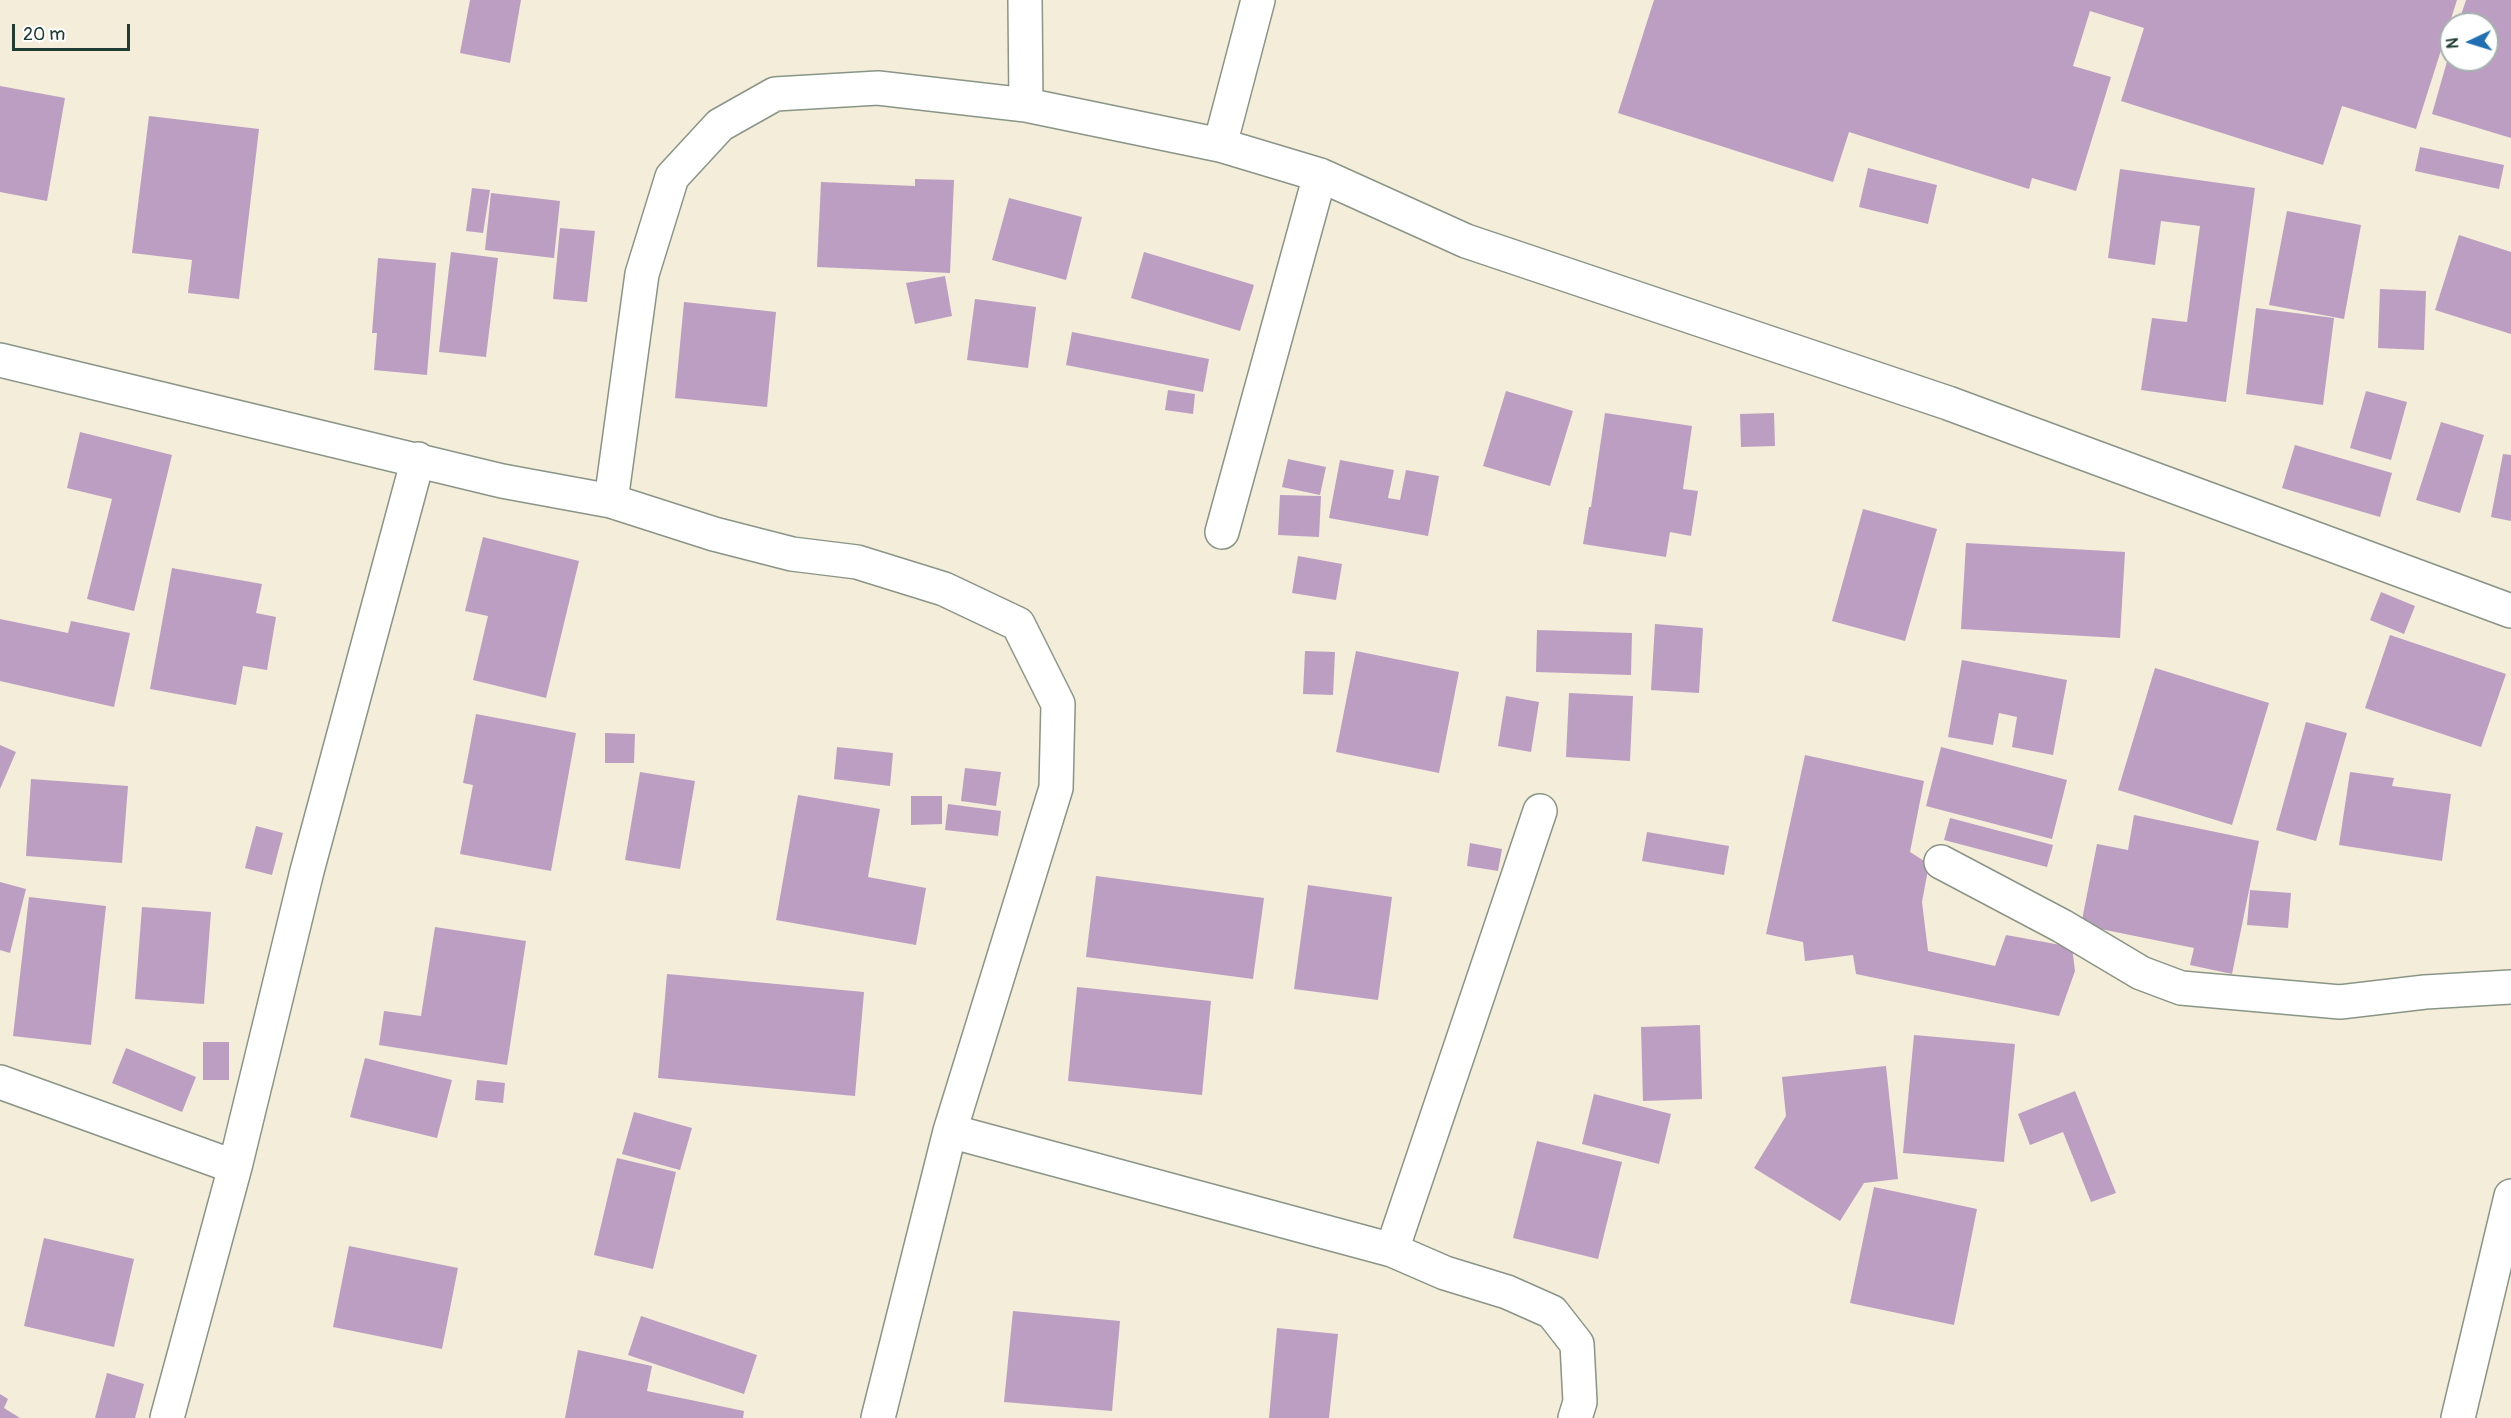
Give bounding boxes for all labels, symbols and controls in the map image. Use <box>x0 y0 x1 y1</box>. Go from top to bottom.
scale bar <box>15 12 134 50</box>
north arrow <box>2439 12 2499 72</box>
text: 20 m <box>23 23 65 46</box>
text: N <box>2443 37 2463 49</box>

